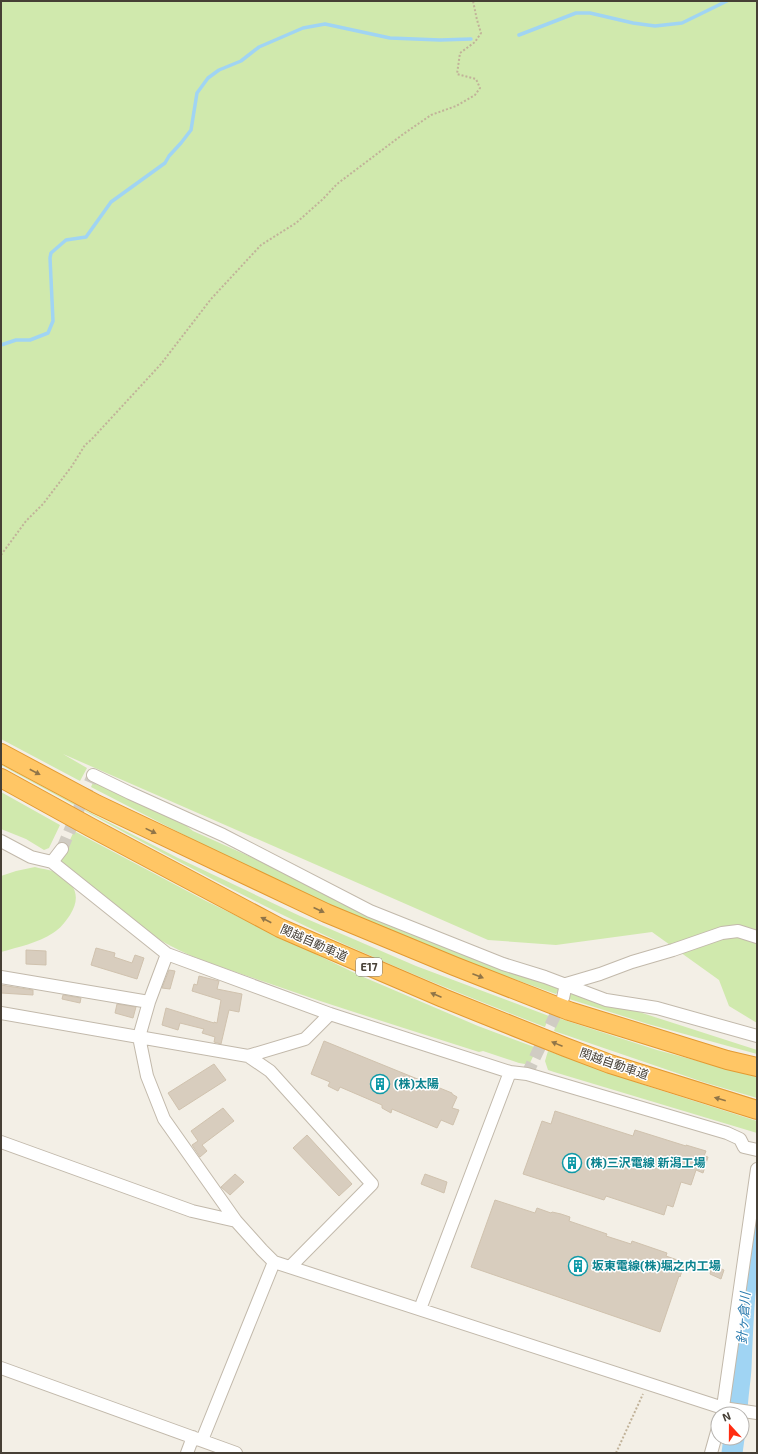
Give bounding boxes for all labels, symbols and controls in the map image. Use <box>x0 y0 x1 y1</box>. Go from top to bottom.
one-way arrow <box>29 768 41 775</box>
one-way arrow <box>145 828 157 834</box>
one-way arrow <box>313 907 325 913</box>
one-way arrow <box>260 917 272 923</box>
street label: 関越自動車道 <box>279 921 350 963</box>
road number: E17 <box>356 958 382 976</box>
one-way arrow <box>473 973 485 979</box>
one-way arrow <box>430 992 442 999</box>
one-way arrow <box>550 1040 562 1046</box>
street label: 関越自動車道 <box>578 1045 651 1081</box>
building icon: (株)太陽 <box>369 1073 391 1095</box>
place label: (株)太陽 <box>394 1076 439 1090</box>
one-way arrow <box>713 1096 725 1102</box>
building icon: (株)三沢電線 新潟工場 <box>561 1152 583 1174</box>
place label: (株)三沢電線 新潟工場 <box>586 1155 705 1169</box>
building icon: 坂東電線(株)堀之内工場 <box>567 1255 589 1277</box>
place label: 坂東電線(株)堀之内工場 <box>592 1258 721 1272</box>
water label: 針ヶ倉川 <box>733 1290 753 1345</box>
north arrow <box>710 1406 750 1446</box>
text: N <box>720 1409 732 1424</box>

